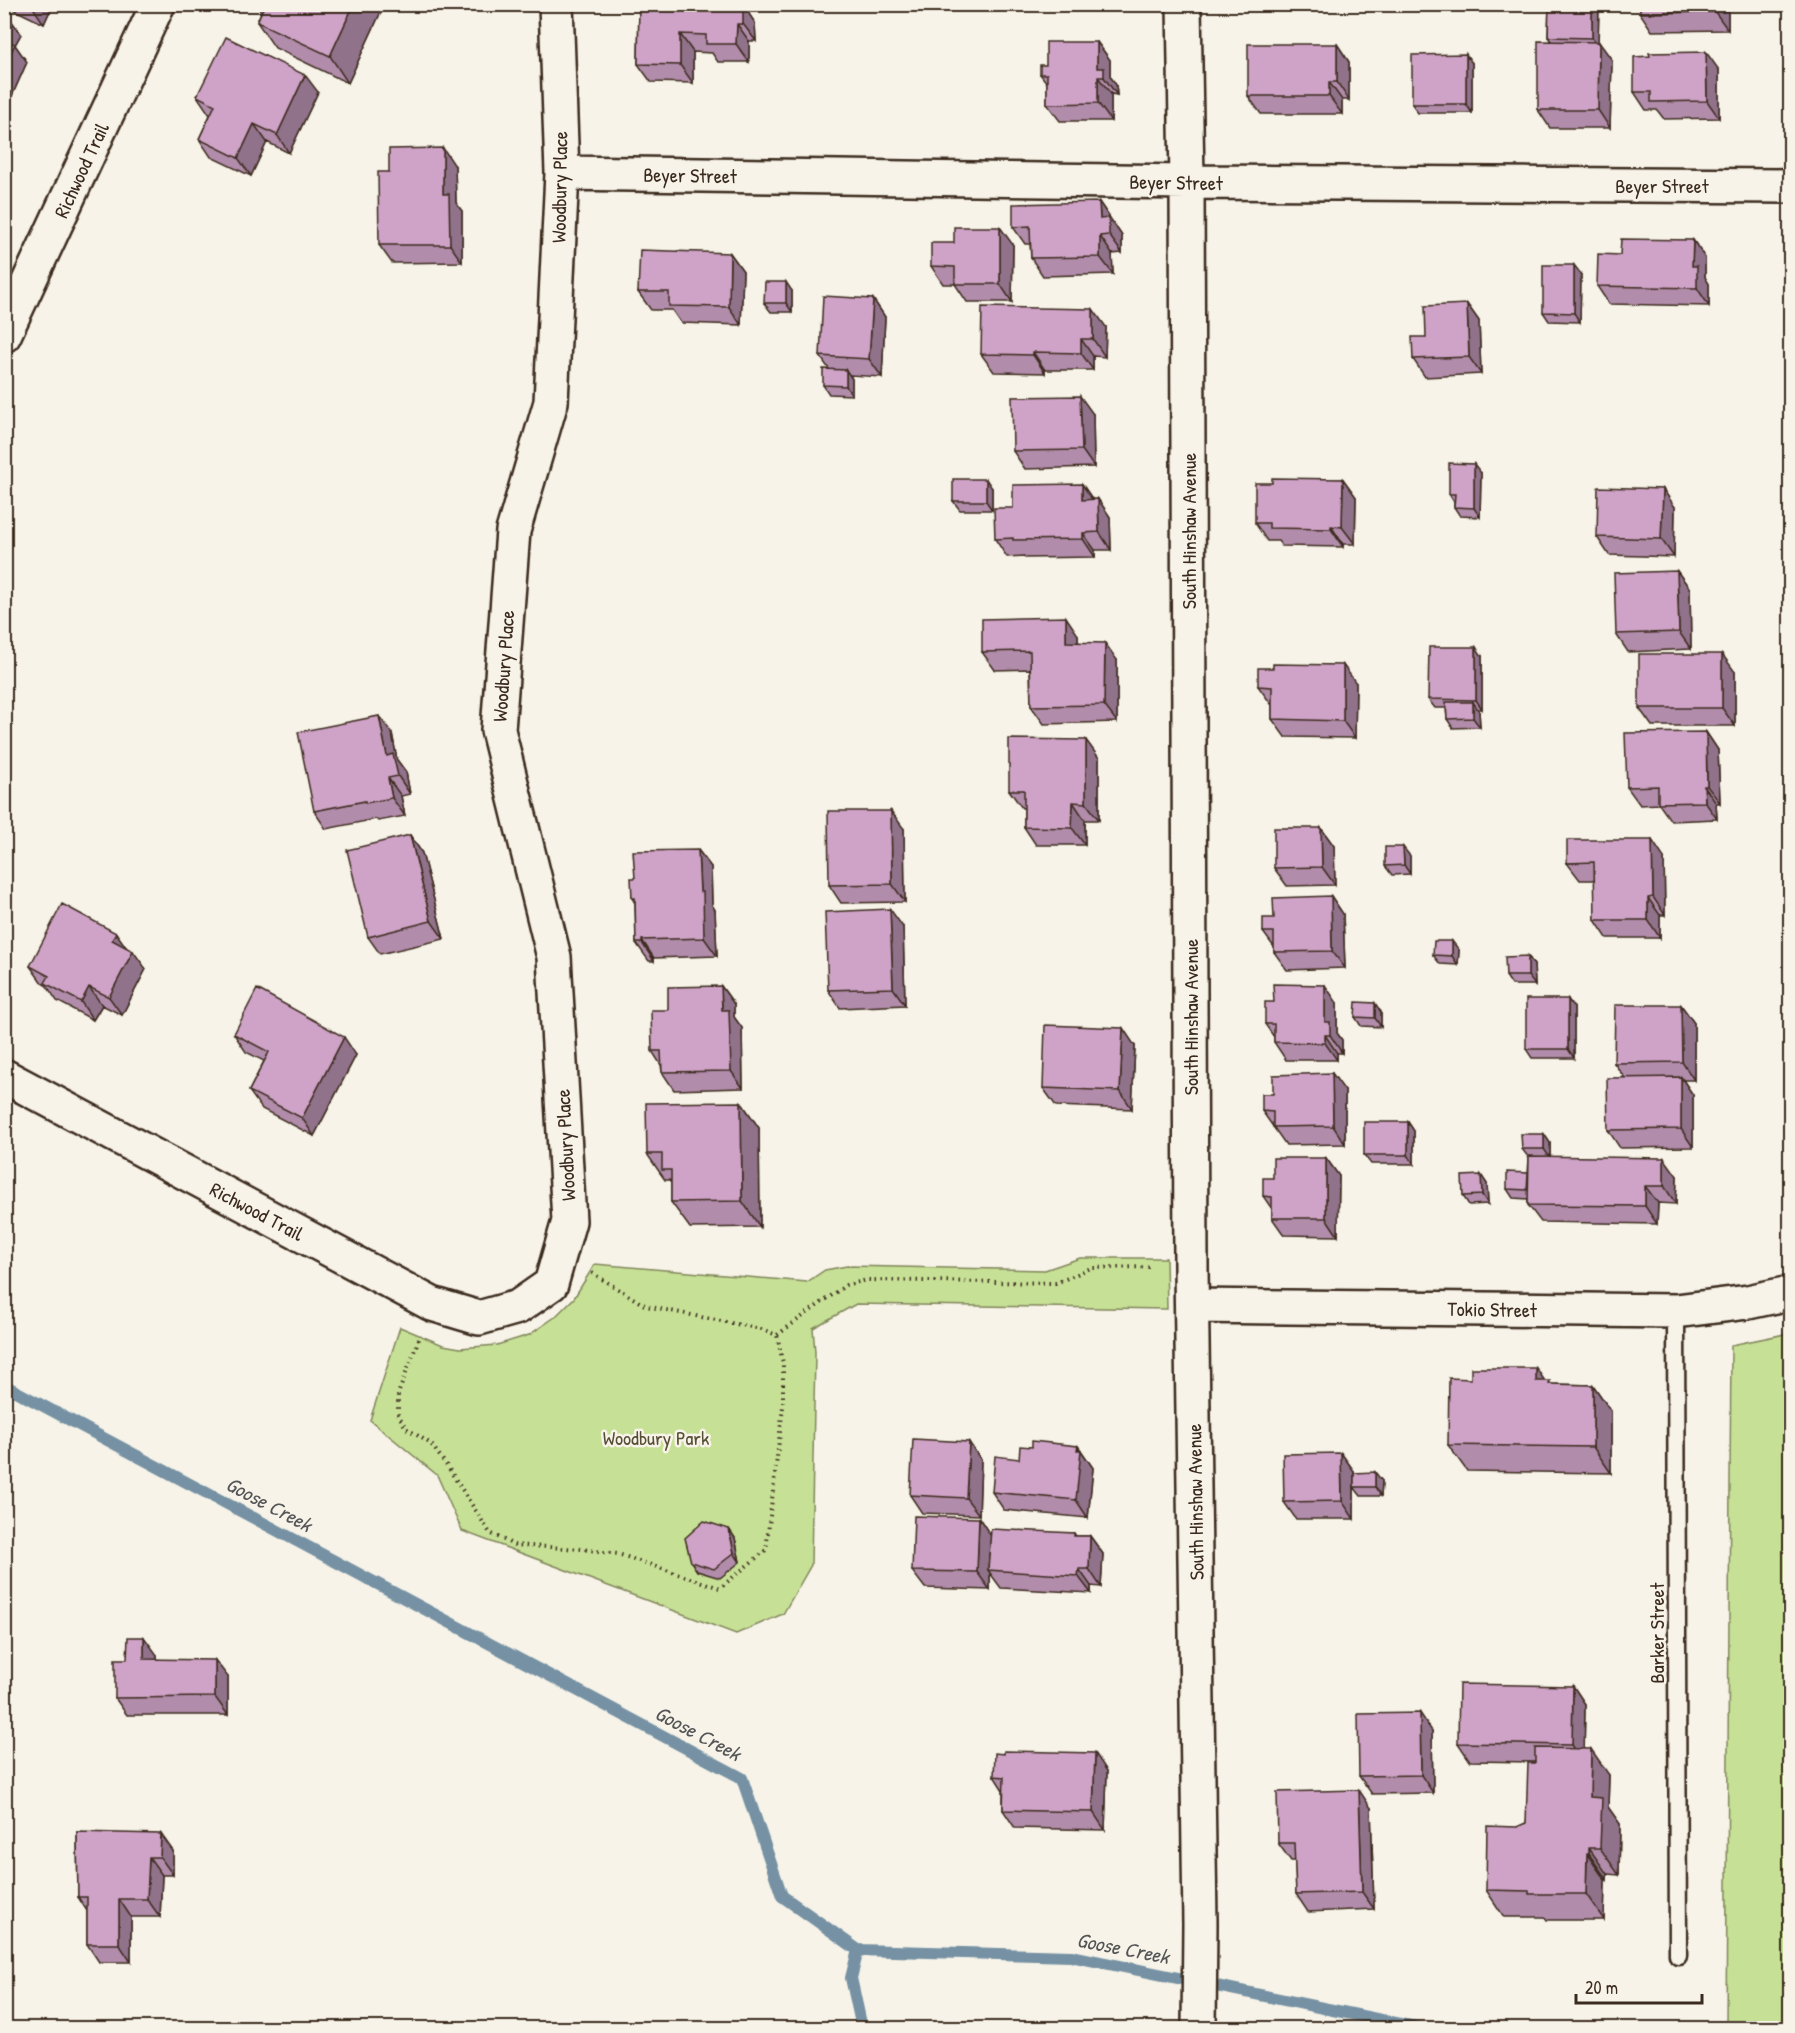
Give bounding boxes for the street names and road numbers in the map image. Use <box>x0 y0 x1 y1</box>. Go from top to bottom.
street label: Richwood Trail <box>47 117 115 222</box>
street label: Woodbury Place <box>545 131 573 243</box>
street label: Beyer Street <box>643 161 738 189</box>
street label: Beyer Street <box>1129 168 1224 196</box>
street label: Beyer Street <box>1615 172 1710 199</box>
street label: South Hinshaw Avenue <box>1175 453 1202 609</box>
street label: Woodbury Place <box>486 609 520 723</box>
street label: South Hinshaw Avenue <box>1177 939 1204 1095</box>
street label: Woodbury Place <box>549 1088 581 1202</box>
street label: Richwood Trail <box>206 1175 309 1247</box>
street label: Tokio Street <box>1447 1295 1538 1323</box>
street label: South Hinshaw Avenue <box>1180 1423 1210 1580</box>
street label: Barker Street <box>1643 1581 1670 1683</box>

